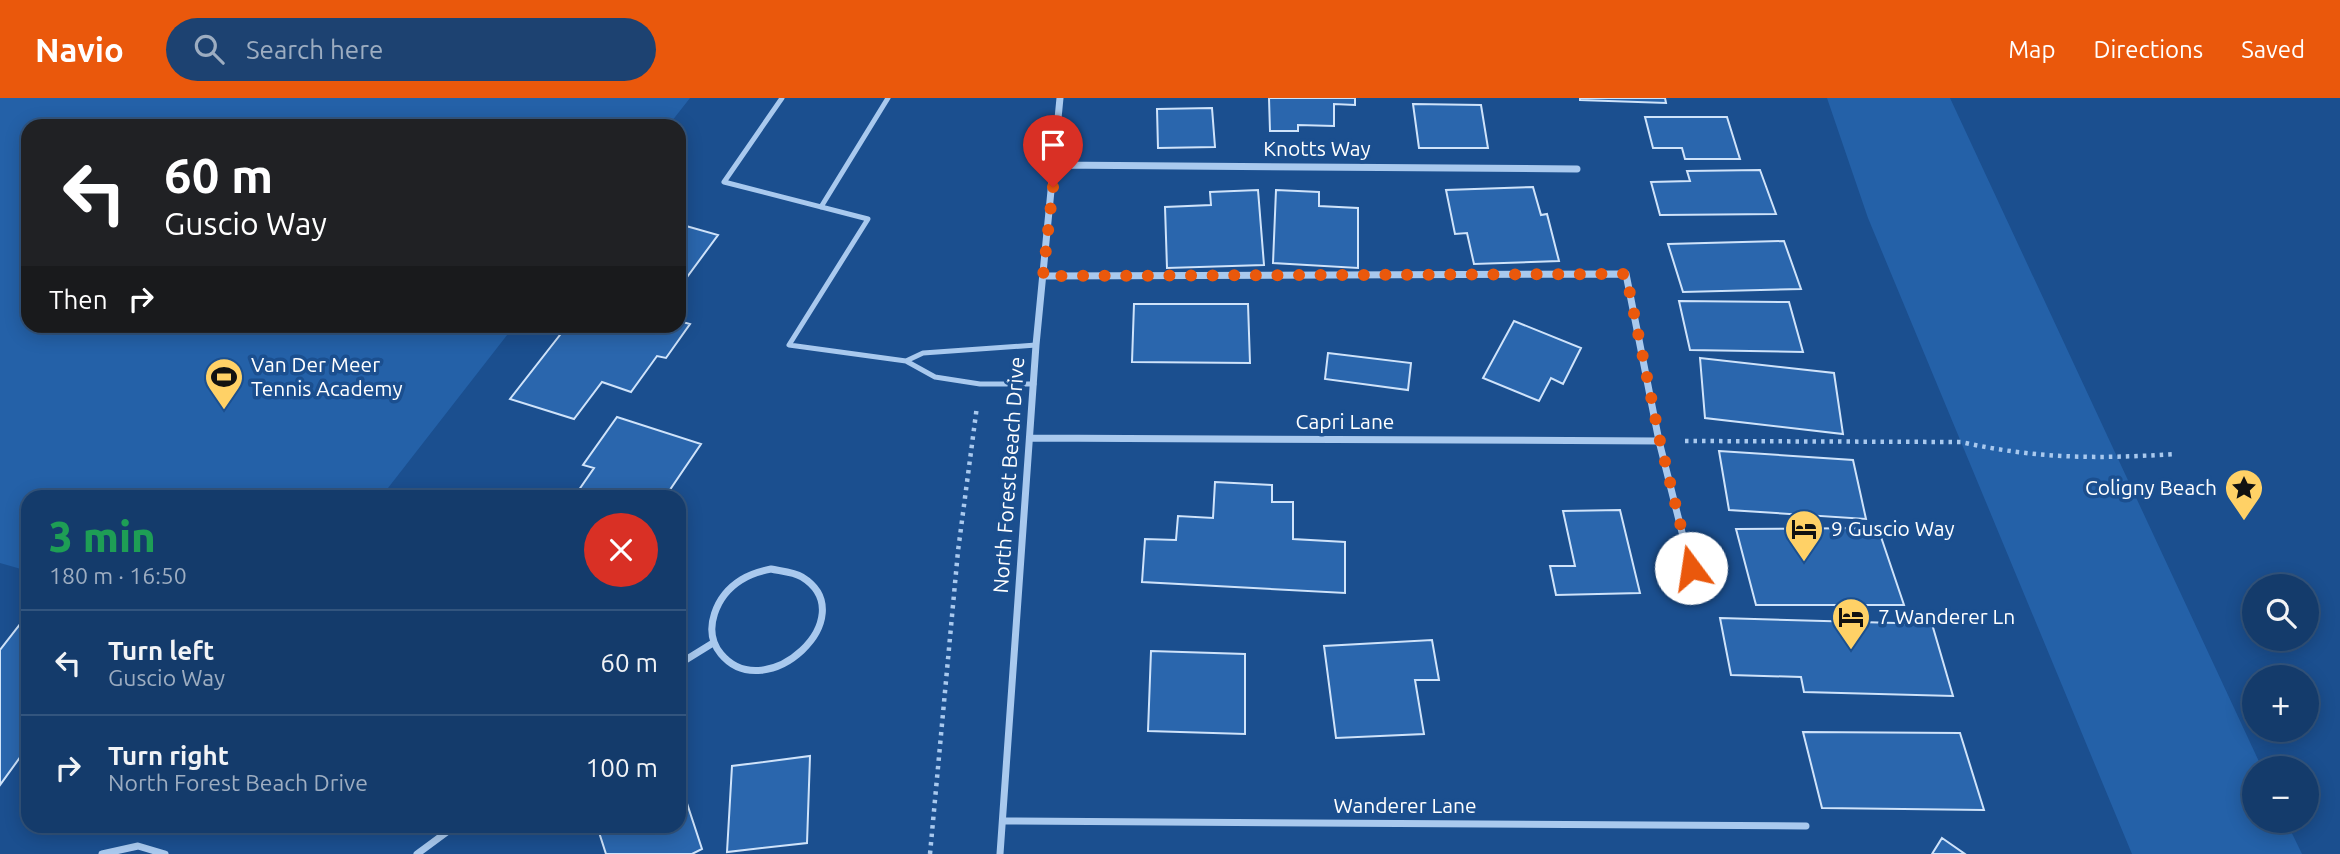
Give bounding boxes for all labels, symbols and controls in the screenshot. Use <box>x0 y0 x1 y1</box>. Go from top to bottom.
search box <box>166 18 656 81</box>
icon: search <box>190 30 228 68</box>
text: Navio <box>35 31 124 68</box>
text: Search here <box>246 35 383 64</box>
text: Map <box>2008 36 2055 63</box>
text: Directions <box>2093 36 2203 63</box>
text: Saved <box>2241 36 2305 63</box>
pin <box>1023 115 1083 187</box>
icon: arrive <box>1034 126 1072 164</box>
street label: Knotts Way <box>1263 136 1371 160</box>
icon: left <box>49 147 140 238</box>
text: 60 m <box>164 147 273 202</box>
text: Guscio Way <box>164 205 327 241</box>
icon: right <box>122 280 160 318</box>
text: Then <box>49 285 108 314</box>
place label: Van Der Meer Tennis Academy <box>251 352 403 400</box>
sports icon: Van Der Meer Tennis Academy <box>203 356 245 411</box>
street label: North Forest Beach Drive <box>988 356 1028 594</box>
street label: Capri Lane <box>1296 409 1394 433</box>
place icon: Coligny Beach <box>2223 467 2265 522</box>
place label: Coligny Beach <box>2085 475 2217 499</box>
hotel icon: 9 Guscio Way <box>1783 508 1825 563</box>
text: 3 min <box>49 513 156 560</box>
button: close <box>584 513 658 587</box>
place label: 9 Guscio Way <box>1831 516 1955 540</box>
position arrow <box>1654 531 1728 605</box>
text: 180 m · 16:50 <box>49 563 187 588</box>
map controls <box>2242 574 2319 833</box>
button: search <box>2242 574 2319 651</box>
hotel icon: 7 Wanderer Ln <box>1830 596 1872 651</box>
place label: 7 Wanderer Ln <box>1878 604 2015 628</box>
text: Turn left <box>108 636 214 665</box>
icon: left <box>49 644 87 682</box>
text: 60 m <box>600 648 658 677</box>
text: Guscio Way <box>108 665 225 690</box>
button: + <box>2242 665 2319 742</box>
text: Turn right <box>108 741 229 770</box>
icon: right <box>49 749 87 787</box>
text: 100 m <box>586 753 658 782</box>
button: − <box>2242 756 2319 833</box>
text: North Forest Beach Drive <box>108 770 368 795</box>
street label: Wanderer Lane <box>1333 793 1477 817</box>

